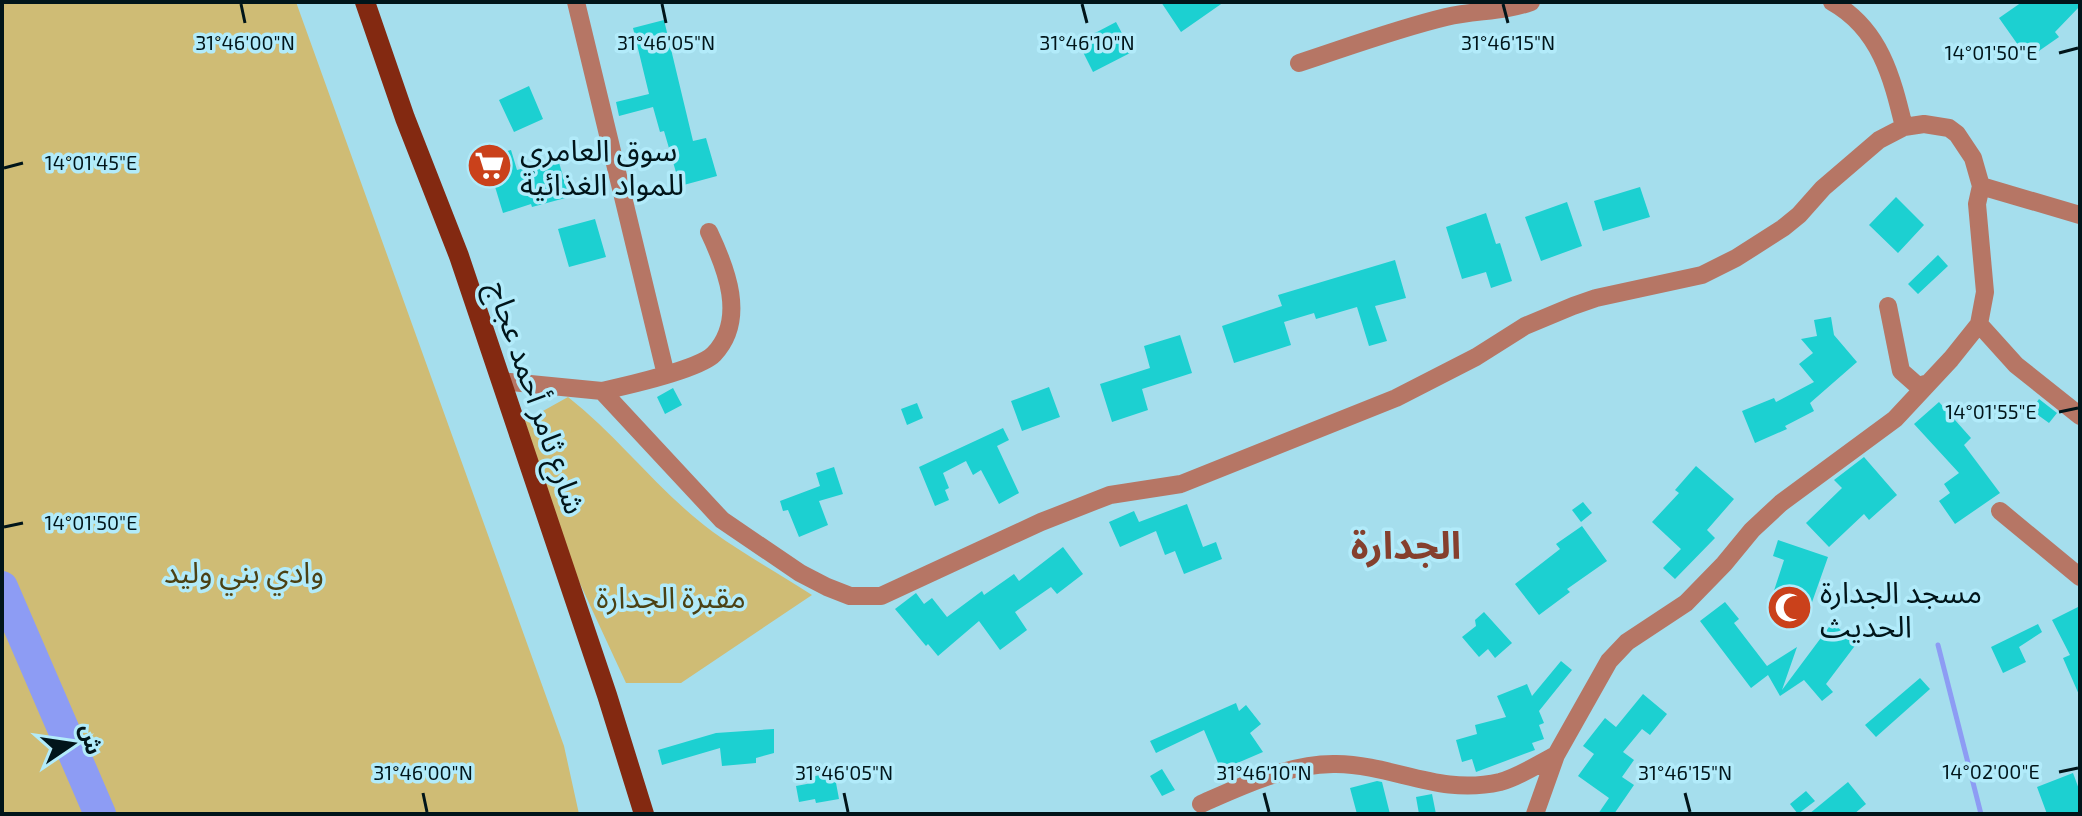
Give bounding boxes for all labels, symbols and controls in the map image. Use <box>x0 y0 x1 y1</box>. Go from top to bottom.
text: 31°46'00"N <box>195 30 295 54</box>
text: 31°46'05"N <box>617 30 715 54</box>
text: 31°46'10"N <box>1039 30 1135 54</box>
text: 31°46'15"N <box>1461 30 1555 54</box>
text: 14°01'50"E <box>1945 40 2037 64</box>
place label: سوق العامري للمواد الغذائية <box>520 131 684 202</box>
supermarket icon: سوق العامري للمواد الغذائية <box>465 142 513 190</box>
text: 14°01'45"E <box>45 150 137 174</box>
street label: شارع ثامر أحمد عجاج <box>476 276 595 520</box>
text: 14°01'55"E <box>1945 399 2037 423</box>
text: 14°01'50"E <box>45 510 137 534</box>
district label: الجدارة <box>1351 521 1461 568</box>
park label: وادي بني وليد <box>164 553 324 596</box>
place label: مسجد الجدارة الحديث <box>1820 573 1982 643</box>
park label: مقبرة الجدارة <box>596 578 746 615</box>
mosque icon: مسجد الجدارة الحديث <box>1765 584 1813 632</box>
north arrow <box>32 704 112 784</box>
text: ش <box>75 722 109 757</box>
text: 14°02'00"E <box>1942 759 2040 783</box>
text: 31°46'00"N <box>373 760 473 784</box>
text: 31°46'05"N <box>795 760 893 784</box>
text: 31°46'10"N <box>1216 760 1312 784</box>
text: 31°46'15"N <box>1638 760 1732 784</box>

